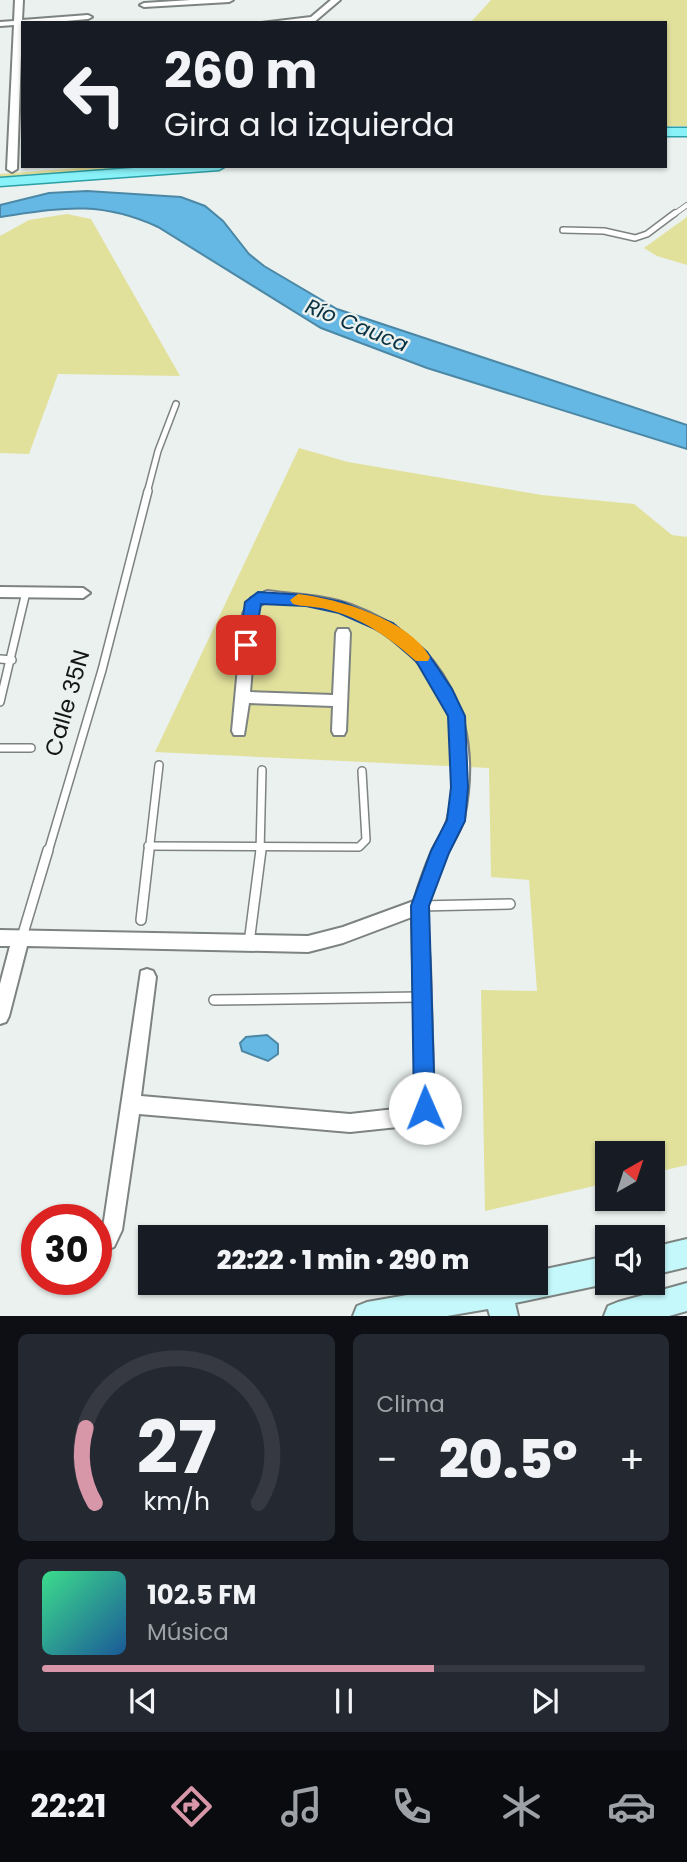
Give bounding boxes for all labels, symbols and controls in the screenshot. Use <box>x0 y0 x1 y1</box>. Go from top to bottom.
text: 260 m <box>164 37 317 105</box>
icon: left <box>49 49 140 140</box>
text: Gira a la izquierda <box>164 102 455 147</box>
water label: Río Cauca <box>301 291 413 359</box>
pin <box>216 615 276 675</box>
icon: arrive <box>227 626 265 664</box>
street label: Calle 35N <box>37 646 97 760</box>
position arrow <box>388 1071 462 1145</box>
north arrow <box>595 1141 665 1211</box>
map controls <box>595 1141 665 1295</box>
speed limit sign: 30 <box>21 1204 112 1295</box>
button: sound <box>595 1225 665 1295</box>
text: 22:22 · 1 min · 290 m <box>217 1242 469 1278</box>
text: Clima <box>377 1388 445 1420</box>
text: 27 <box>136 1398 217 1499</box>
text: 20.5° <box>439 1423 577 1496</box>
text: − <box>377 1433 397 1486</box>
text: + <box>619 1433 645 1486</box>
text: km/h <box>143 1484 210 1519</box>
text: 102.5 FM <box>147 1577 256 1613</box>
text: Música <box>147 1616 229 1648</box>
icon: previous <box>124 1682 162 1720</box>
icon: pause <box>325 1682 363 1720</box>
icon: next <box>526 1682 564 1720</box>
icon: directions <box>167 1782 216 1831</box>
icon: music <box>277 1782 326 1831</box>
icon: phone <box>387 1782 436 1831</box>
icon: climate <box>497 1782 546 1831</box>
icon: car <box>607 1782 656 1831</box>
text: 22:21 <box>31 1783 106 1828</box>

